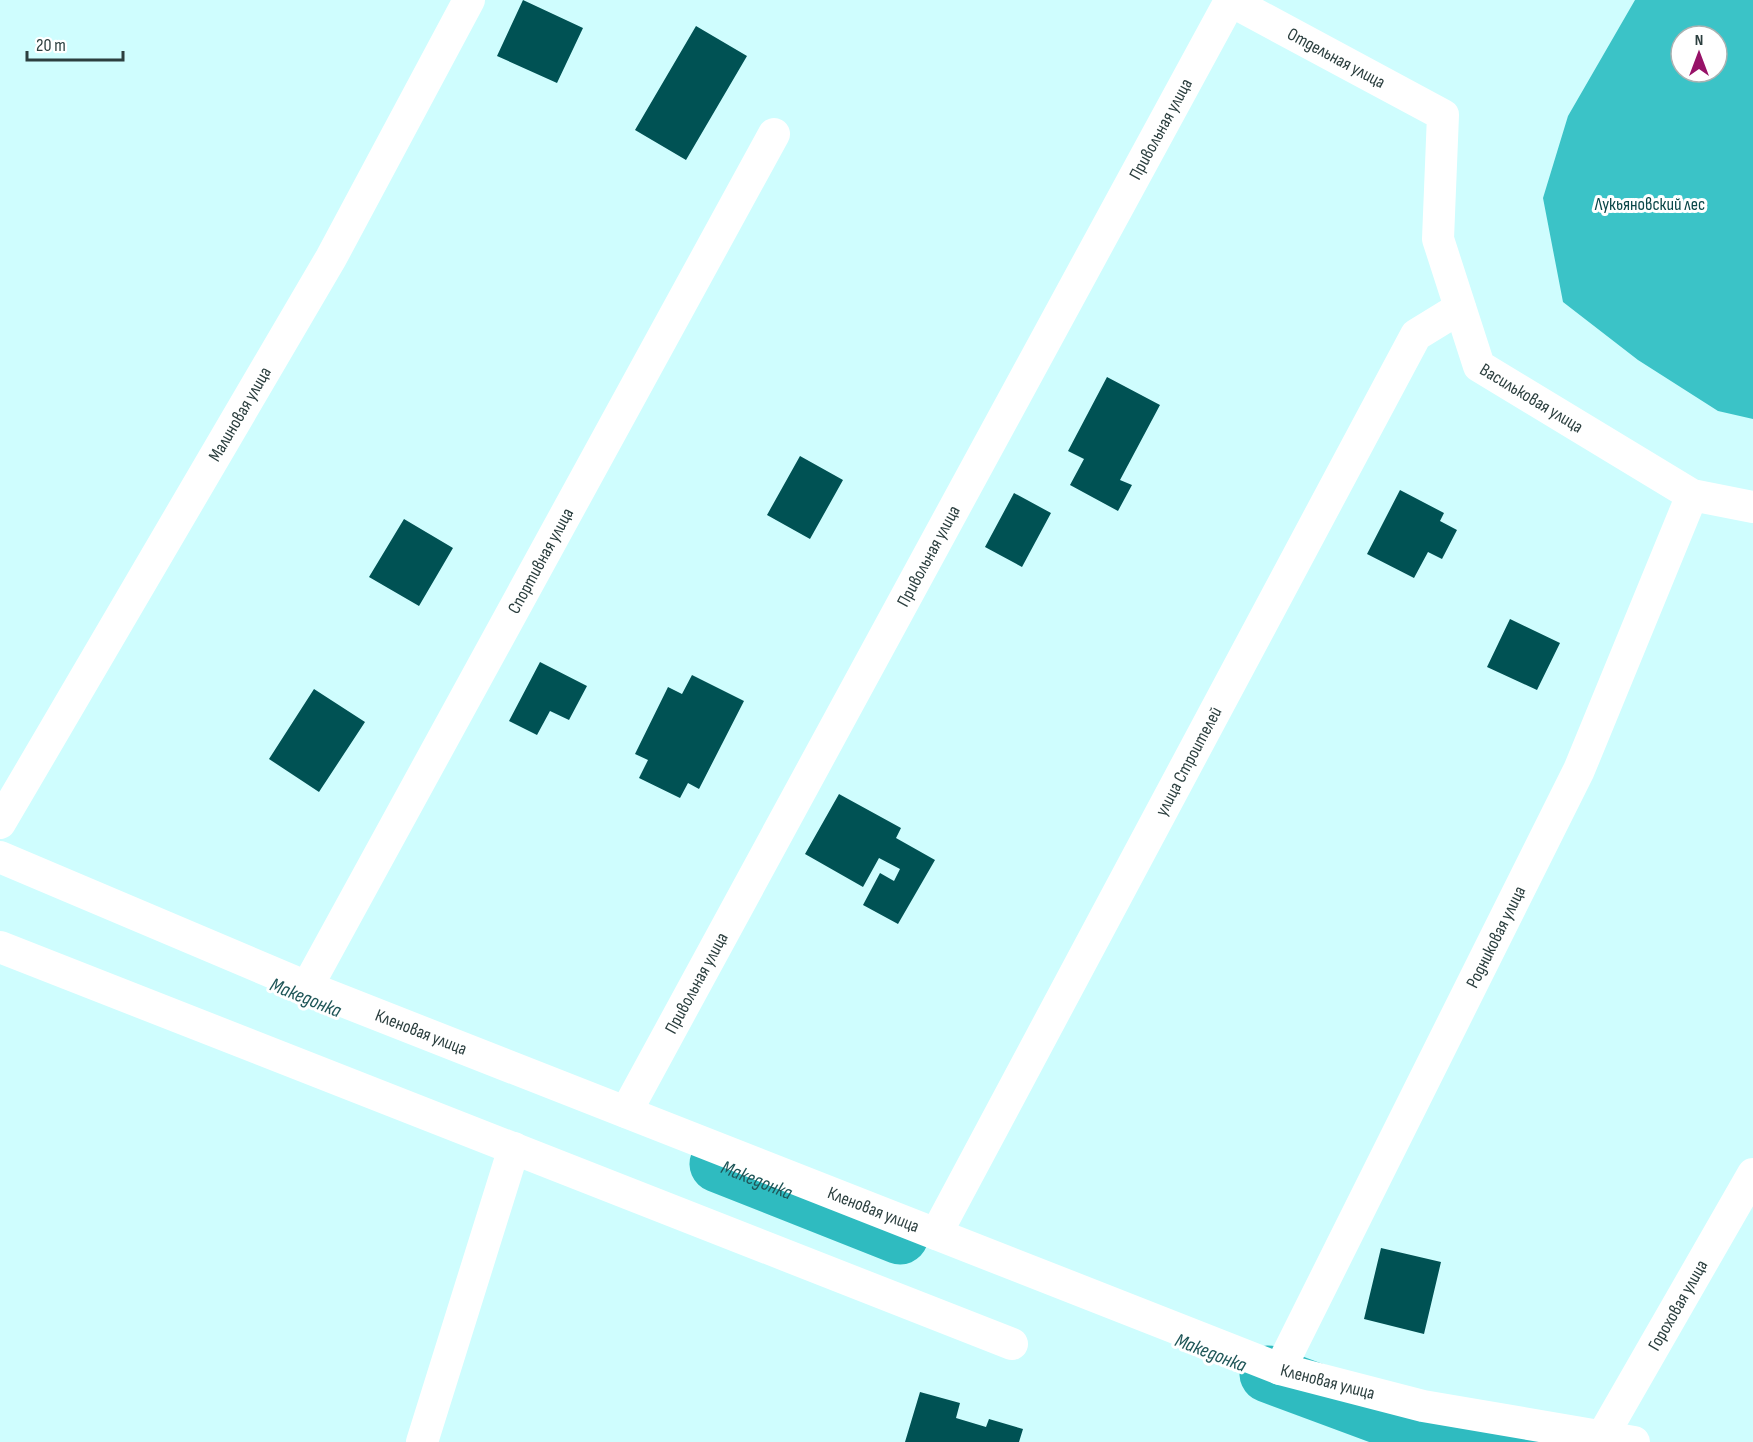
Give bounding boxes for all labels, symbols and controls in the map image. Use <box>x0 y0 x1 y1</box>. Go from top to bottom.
street label: Отдельная улица <box>1284 23 1389 93</box>
scale bar <box>27 24 123 62</box>
north arrow <box>1669 24 1729 84</box>
text: N <box>1695 31 1703 50</box>
text: 20 m <box>36 35 66 56</box>
street label: Привольная улица <box>1125 75 1197 183</box>
park label: Лукьяновский лес <box>1594 194 1705 215</box>
street label: Васильковая улица <box>1476 359 1587 438</box>
street label: Малиновая улица <box>204 363 276 465</box>
street label: Привольная улица <box>893 502 965 610</box>
street label: Спортивная улица <box>503 504 578 618</box>
street label: улица Строителей <box>1151 703 1227 820</box>
street label: Родниковая улица <box>1462 883 1530 992</box>
street label: Привольная улица <box>661 929 733 1037</box>
water label: Македонка <box>267 973 345 1023</box>
street label: Кленовая улица <box>372 1005 470 1060</box>
water label: Македонка <box>718 1156 796 1205</box>
street label: Кленовая улица <box>825 1182 922 1237</box>
street label: Гороховая улица <box>1644 1256 1712 1354</box>
water label: Македонка <box>1172 1328 1250 1377</box>
street label: Кленовая улица <box>1278 1360 1377 1404</box>

